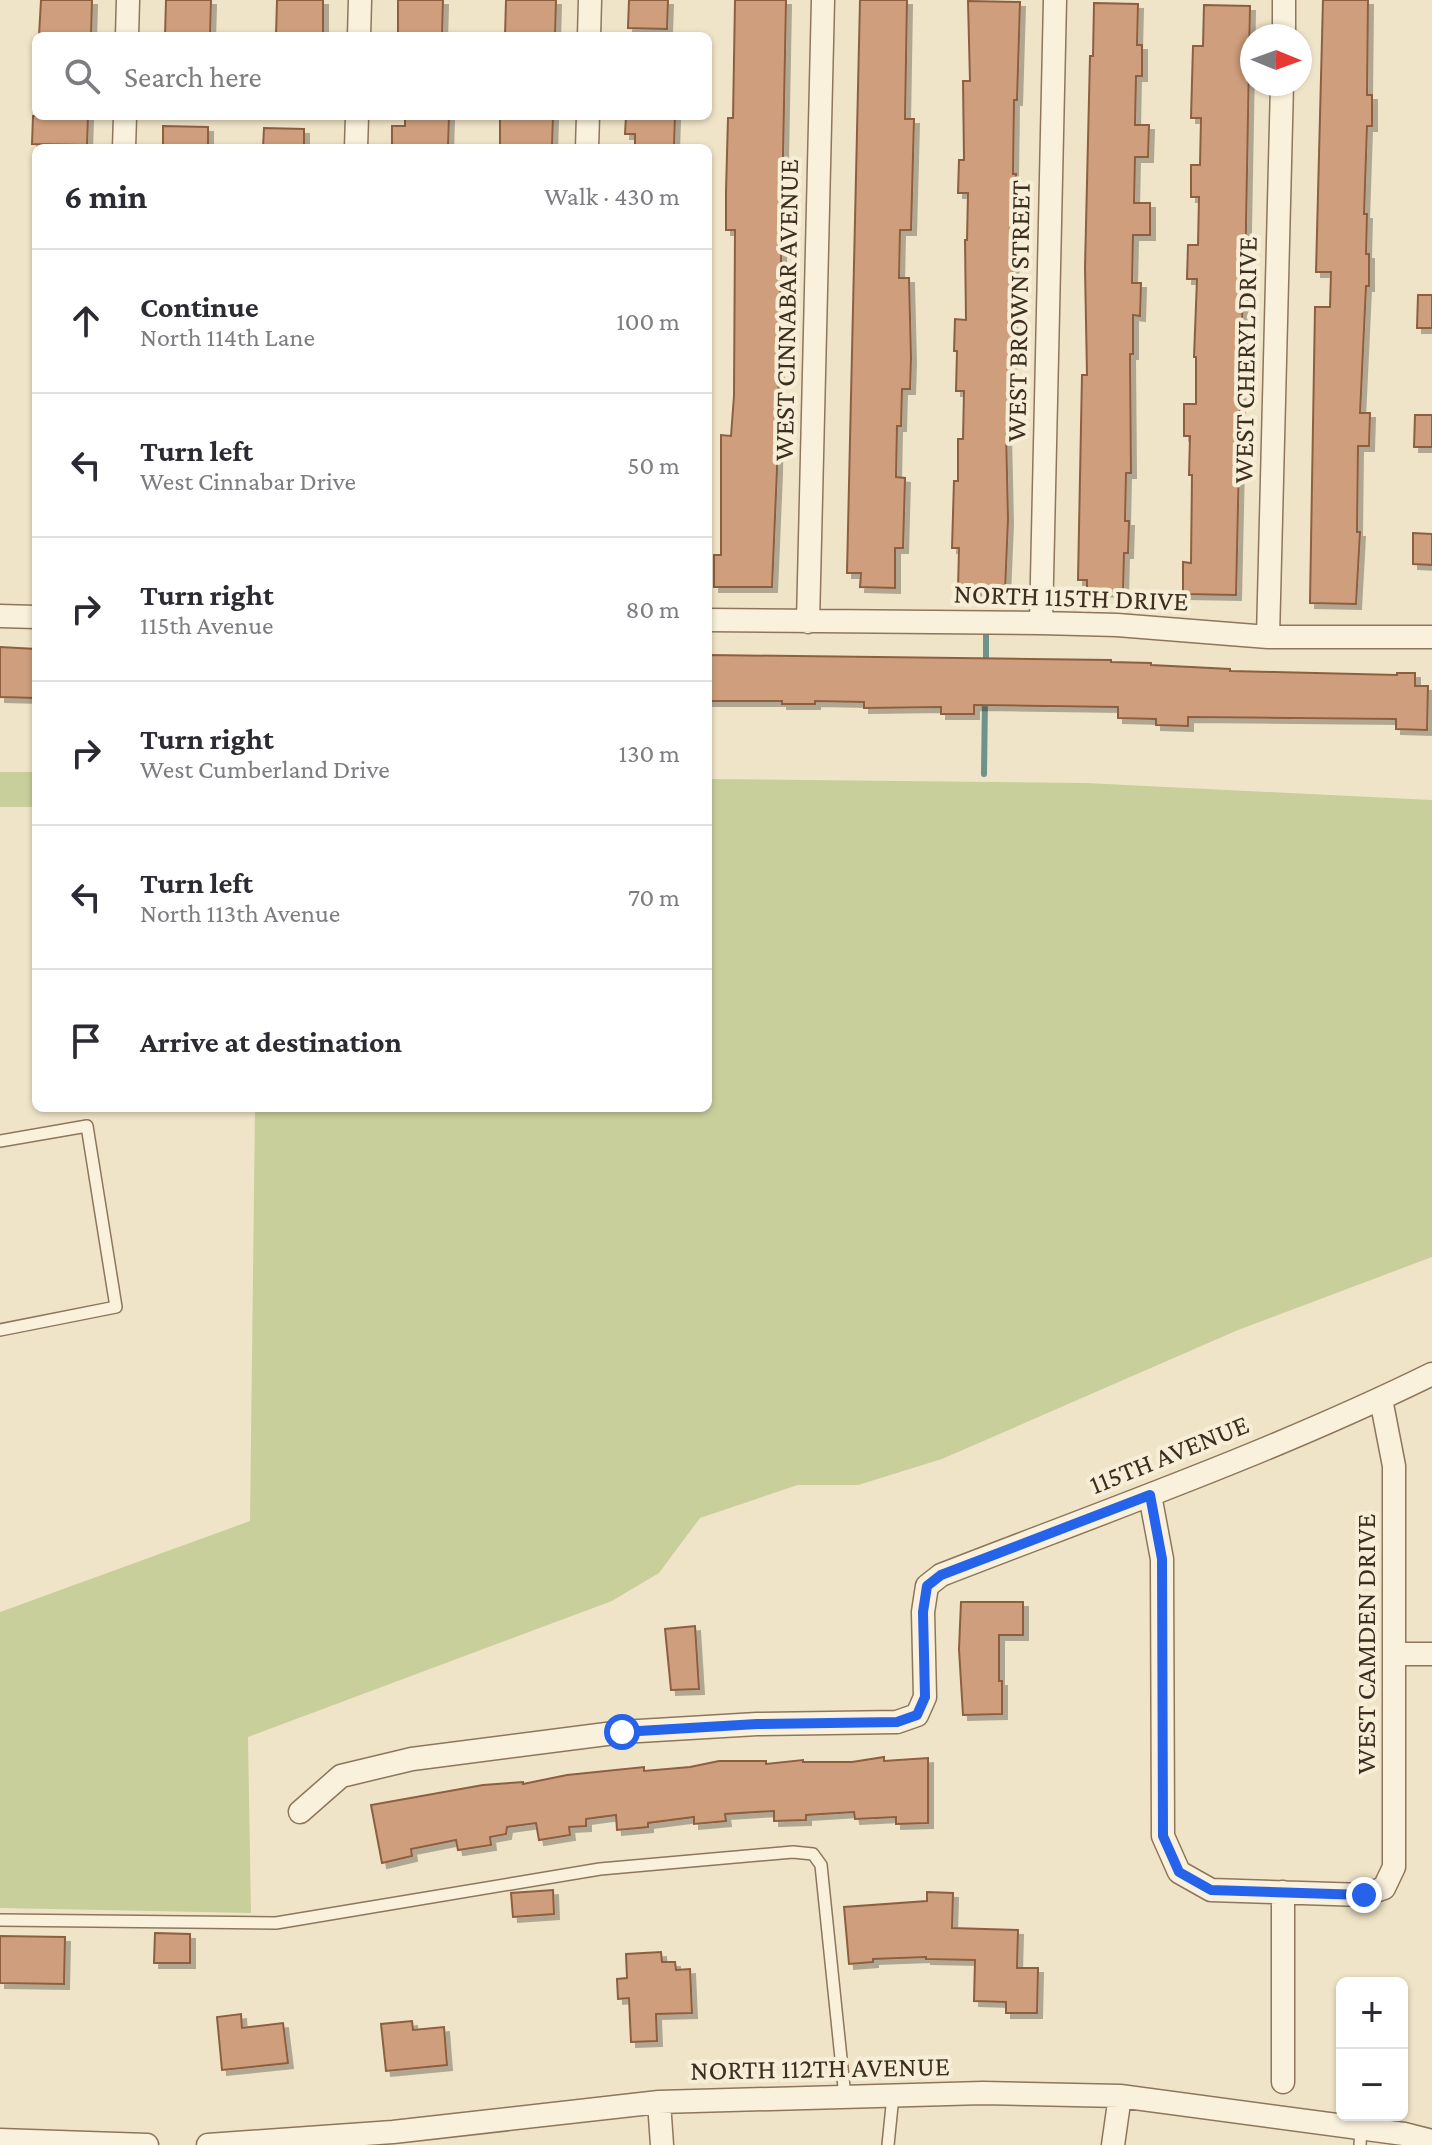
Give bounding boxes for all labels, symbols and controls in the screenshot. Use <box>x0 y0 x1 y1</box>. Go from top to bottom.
north arrow <box>1240 24 1312 96</box>
search box <box>32 32 712 120</box>
icon: search <box>60 54 104 98</box>
text: Search here <box>124 60 262 93</box>
street label: WEST CINNABAR AVENUE <box>768 159 804 461</box>
text: 6 min <box>64 178 147 215</box>
street label: WEST BROWN STREET <box>1000 180 1036 442</box>
text: Walk · 430 m <box>544 182 680 211</box>
street label: WEST CHERYL DRIVE <box>1227 236 1263 484</box>
text: Continue <box>140 290 259 323</box>
icon: ahead <box>64 299 108 343</box>
text: 100 m <box>616 307 680 336</box>
text: North 114th Lane <box>140 323 315 352</box>
text: Turn left <box>140 434 253 467</box>
icon: left <box>64 443 108 487</box>
text: 50 m <box>627 451 680 480</box>
text: West Cinnabar Drive <box>140 467 356 496</box>
street label: NORTH 115TH DRIVE <box>953 577 1189 617</box>
text: Turn right <box>140 578 274 611</box>
icon: right <box>64 587 108 631</box>
text: 80 m <box>626 595 680 624</box>
text: 115th Avenue <box>140 611 273 640</box>
text: Turn right <box>140 722 274 755</box>
icon: right <box>64 731 108 775</box>
text: 130 m <box>619 739 680 768</box>
text: West Cumberland Drive <box>140 755 390 784</box>
text: Turn left <box>140 866 253 899</box>
icon: left <box>64 875 108 919</box>
text: 70 m <box>628 883 680 912</box>
text: North 113th Avenue <box>140 899 340 928</box>
icon: arrive <box>64 1019 108 1063</box>
text: Arrive at destination <box>140 1025 402 1058</box>
street label: 115TH AVENUE <box>1085 1408 1253 1500</box>
street label: WEST CAMDEN DRIVE <box>1350 1513 1381 1775</box>
route start <box>604 1714 640 1750</box>
route end <box>1346 1877 1382 1913</box>
map controls <box>1336 1977 1408 2121</box>
button: + <box>1336 1977 1408 2049</box>
button: − <box>1336 2049 1408 2121</box>
street label: NORTH 112TH AVENUE <box>690 2050 950 2086</box>

